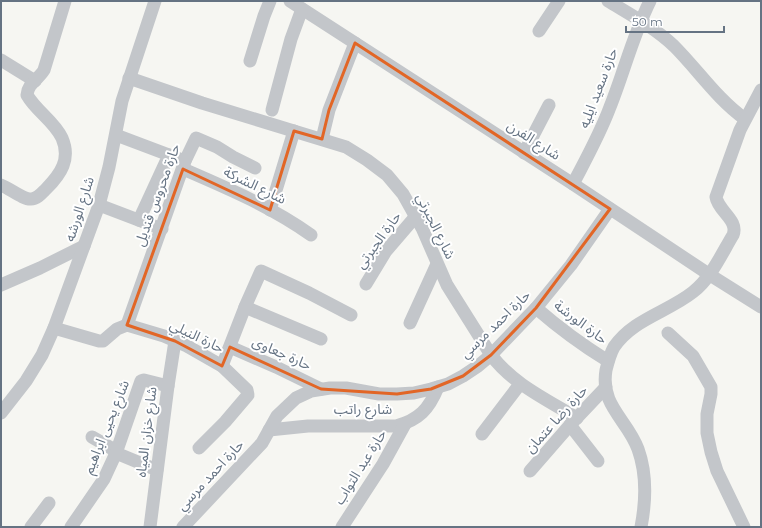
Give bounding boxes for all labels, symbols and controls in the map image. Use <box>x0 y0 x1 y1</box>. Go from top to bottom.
scale bar <box>626 8 724 34</box>
text: 50 m <box>632 14 663 29</box>
street label: حارة سعيد ايليه <box>574 45 622 131</box>
street label: شارع الفرن <box>503 116 564 166</box>
street label: حارة محروس قنديل <box>130 141 184 249</box>
street label: شارع الشركة <box>220 162 289 210</box>
street label: شارع الورشه <box>60 174 100 244</box>
street label: شارع الجبرتي <box>410 190 460 263</box>
street label: حارة الجبرتي <box>351 208 407 274</box>
street label: حارة احمد مرسي <box>456 286 535 364</box>
street label: حارة الورشة <box>551 296 611 348</box>
street label: حارة النيلي <box>166 315 227 359</box>
street label: حارة جعاوى <box>250 332 314 374</box>
street label: شارع يحيى ابراهيم <box>79 377 135 477</box>
street label: حارة رضا عتمان <box>521 381 591 457</box>
street label: شارع خزان المياه <box>132 386 162 479</box>
street label: شارع راتب <box>334 400 392 420</box>
street label: حارة عبد التواب <box>330 426 390 508</box>
street label: حارة احمد مرسي <box>172 436 249 516</box>

